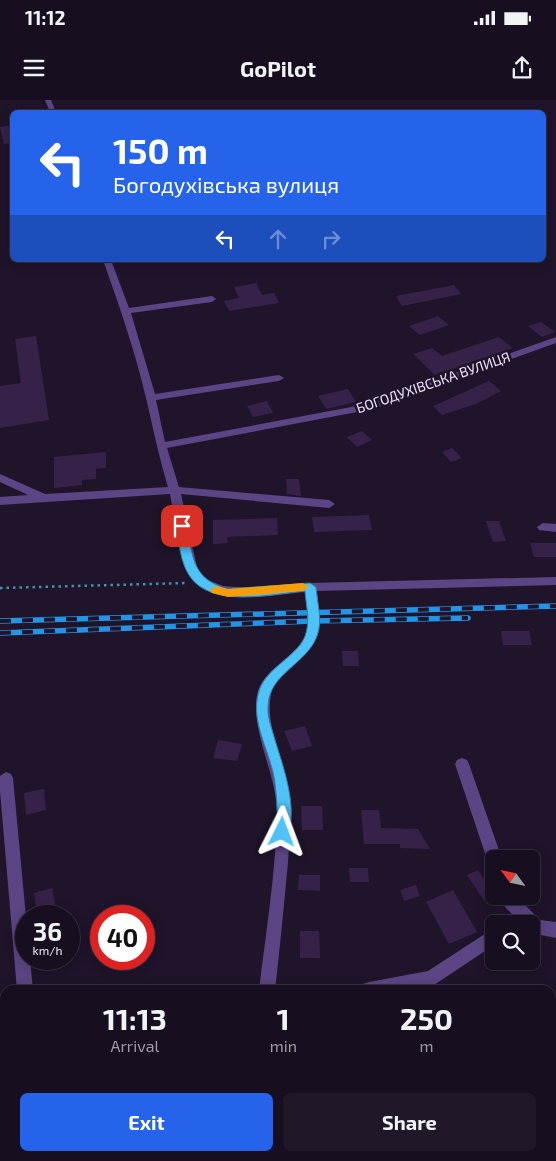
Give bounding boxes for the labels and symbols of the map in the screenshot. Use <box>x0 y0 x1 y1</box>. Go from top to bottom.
street label: БОГОДУХІВСЬКА ВУЛИЦЯ <box>354 348 512 416</box>
pin <box>161 505 203 547</box>
position arrow <box>255 805 307 857</box>
north arrow <box>485 850 540 905</box>
speed limit sign: 40 <box>90 905 155 970</box>

